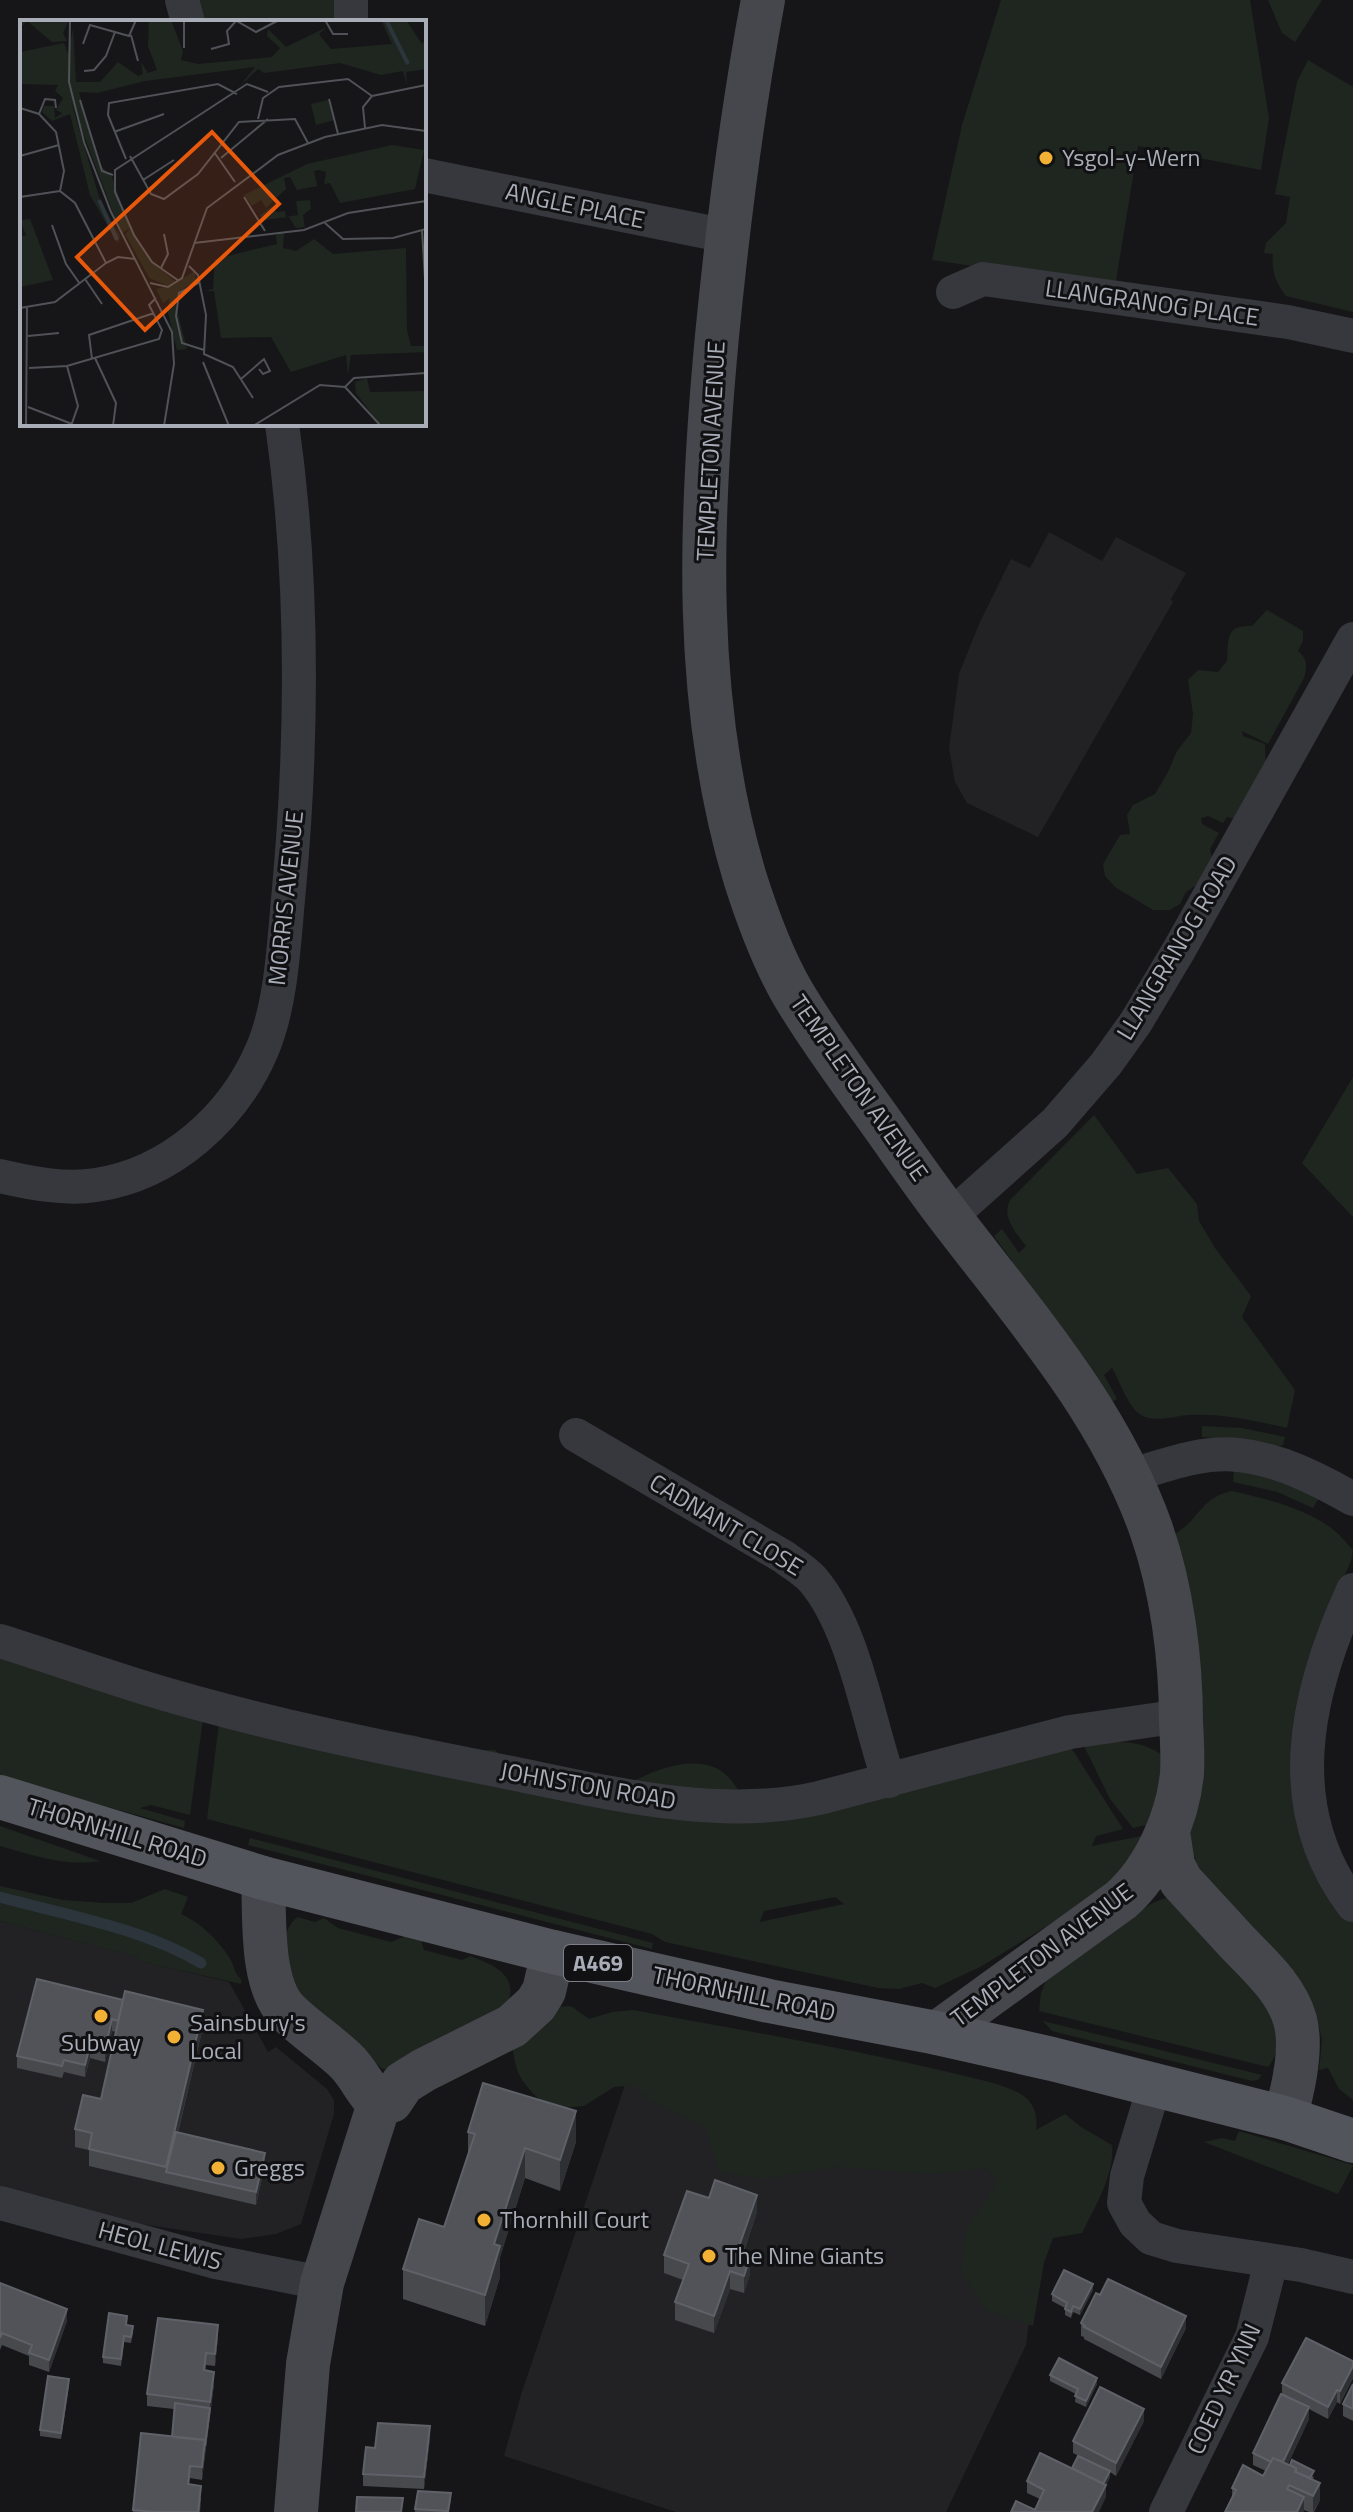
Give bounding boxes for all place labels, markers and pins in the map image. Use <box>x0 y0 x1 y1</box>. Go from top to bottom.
place label: Ysgol-y-Wern <box>1062 139 1200 175</box>
marker: Ysgol-y-Wern <box>1037 149 1055 167</box>
place label: Sainsbury's Local <box>190 2004 306 2068</box>
marker: Subway <box>92 2007 110 2025</box>
place label: Subway <box>61 2024 141 2060</box>
marker: Sainsbury's Local <box>165 2028 183 2046</box>
place label: Greggs <box>234 2149 305 2185</box>
marker: Greggs <box>209 2159 227 2177</box>
place label: Thornhill Court <box>500 2201 649 2237</box>
marker: Thornhill Court <box>475 2211 493 2229</box>
place label: The Nine Giants <box>725 2237 884 2273</box>
marker: The Nine Giants <box>700 2247 718 2265</box>

